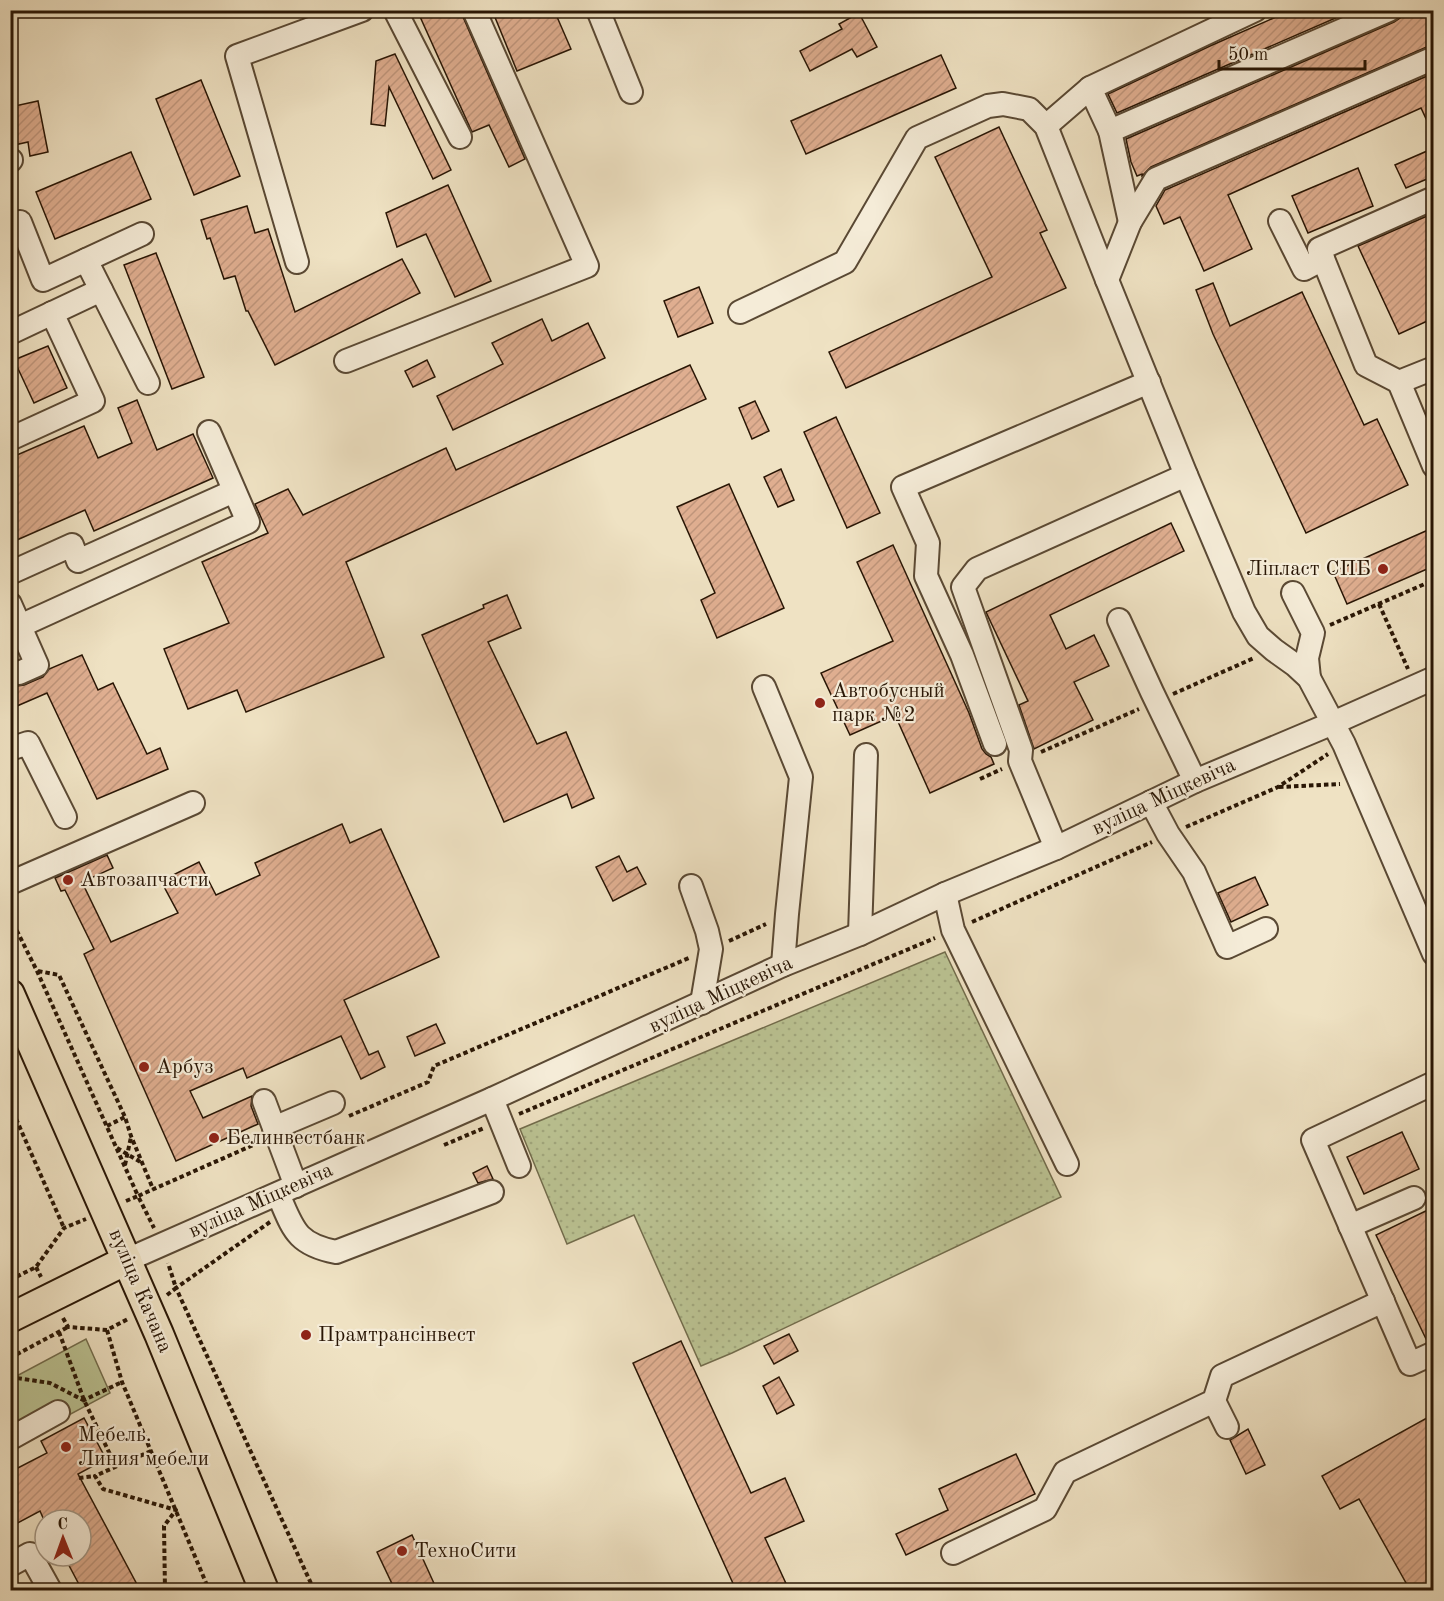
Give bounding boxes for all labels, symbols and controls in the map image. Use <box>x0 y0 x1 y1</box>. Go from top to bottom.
scale bar <box>1219 33 1364 71</box>
text: 50 m <box>1228 46 1268 64</box>
place label: Ліпласт СПБ <box>1246 559 1371 580</box>
marker: Ліпласт СПБ <box>1376 562 1390 576</box>
place label: Автобусный парк №2 <box>832 681 945 726</box>
marker: Автобусный парк №2 <box>813 696 827 710</box>
street label: вуліца Міцкевіча <box>1089 755 1239 839</box>
place label: Автозапчасти <box>80 870 209 891</box>
marker: Автозапчасти <box>61 873 75 887</box>
street label: вуліца Міцкевіча <box>646 953 796 1037</box>
place label: Арбуз <box>156 1057 214 1078</box>
marker: Арбуз <box>137 1060 151 1074</box>
place label: Белинвестбанк <box>226 1128 366 1149</box>
marker: Белинвестбанк <box>207 1131 221 1145</box>
street label: вуліца Міцкевіча <box>186 1160 336 1242</box>
street label: вуліца Качана <box>104 1226 176 1356</box>
place label: Прамтрансінвест <box>318 1325 476 1346</box>
marker: Прамтрансінвест <box>299 1328 313 1342</box>
place label: Мебель. Линия мебели <box>78 1425 209 1470</box>
marker: Мебель. Линия мебели <box>59 1440 73 1454</box>
north arrow <box>33 1508 93 1568</box>
text: С <box>57 1517 68 1533</box>
place label: ТехноСити <box>414 1541 517 1562</box>
marker: ТехноСити <box>395 1544 409 1558</box>

